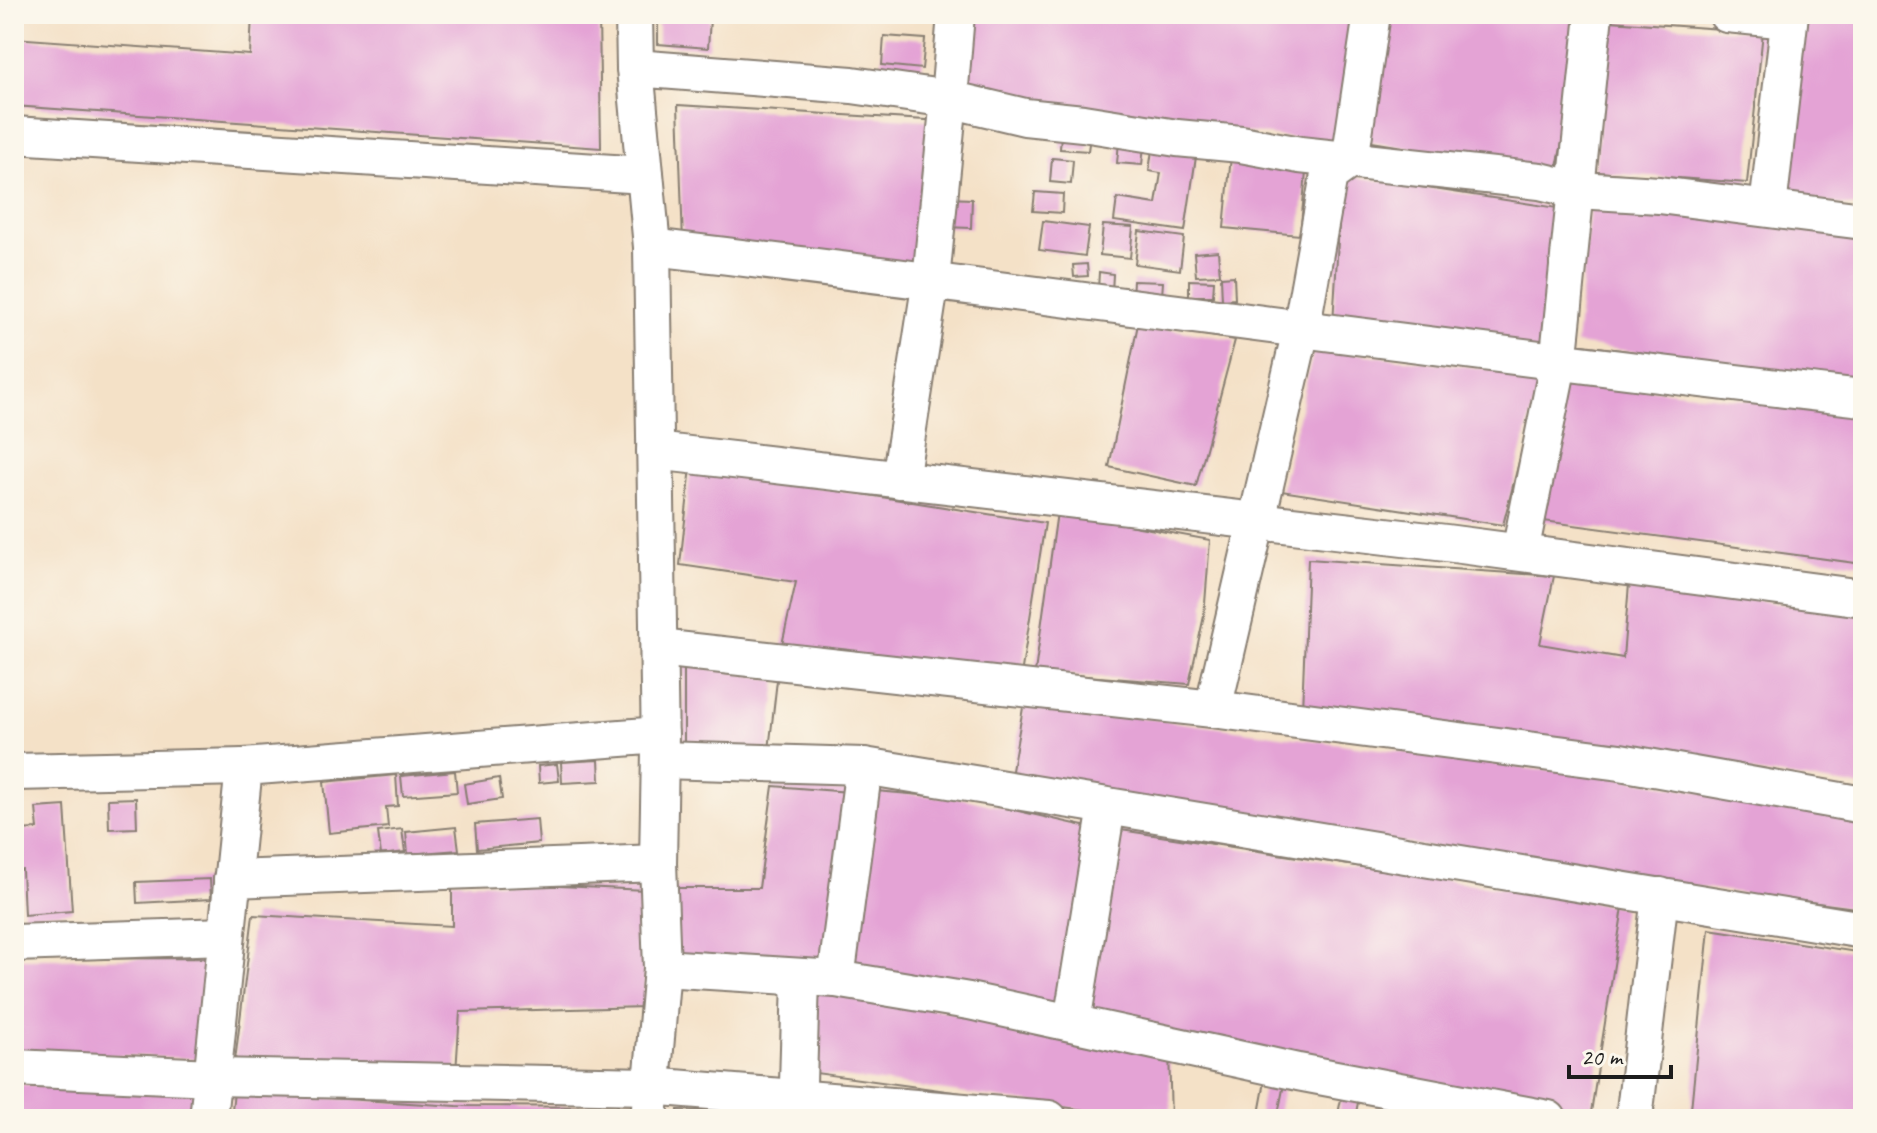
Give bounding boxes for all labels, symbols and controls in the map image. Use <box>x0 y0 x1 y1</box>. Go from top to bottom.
scale bar <box>1569 1029 1671 1079</box>
text: 20 m <box>1581 1042 1624 1072</box>

